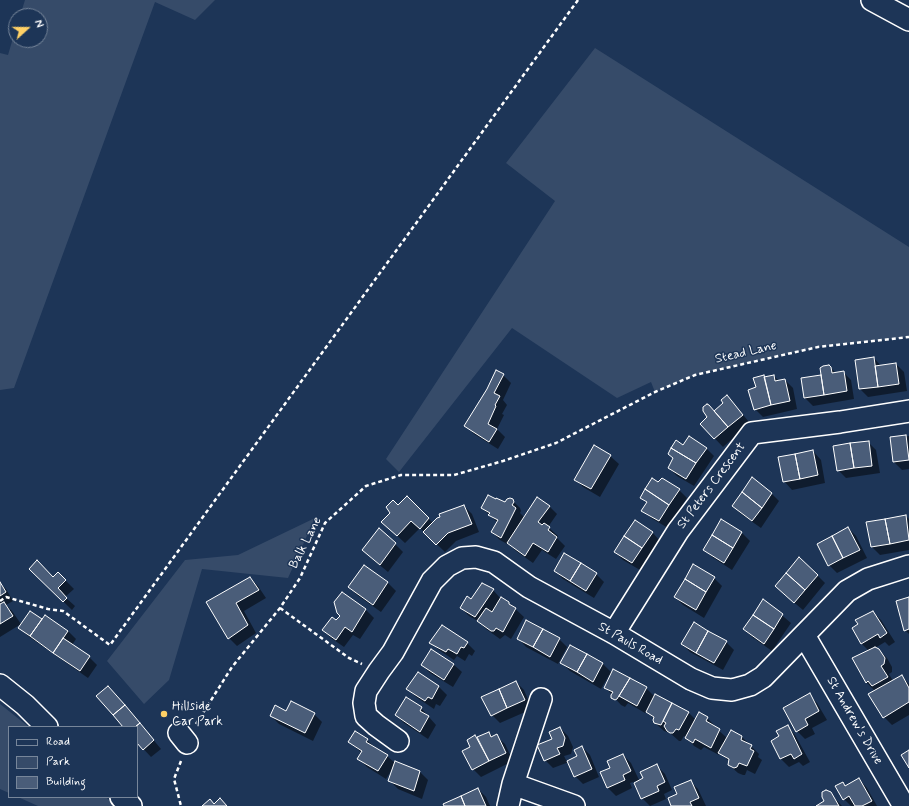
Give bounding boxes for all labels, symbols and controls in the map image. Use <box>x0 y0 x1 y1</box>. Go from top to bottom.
north arrow <box>8 8 48 48</box>
text: N <box>30 18 46 30</box>
street label: Stead Lane <box>714 338 778 368</box>
street label: St Peters Crescent <box>674 440 750 532</box>
street label: Balk Lane <box>286 515 326 571</box>
street label: St Pauls Road <box>595 619 665 669</box>
street label: St Andrew's Drive <box>823 674 885 768</box>
place label: Hillside Car Park <box>172 699 223 730</box>
marker: Hillside Car Park <box>159 709 169 719</box>
legend <box>8 726 138 798</box>
text: Road <box>46 734 70 750</box>
text: Park <box>46 754 70 770</box>
text: Building <box>46 774 86 790</box>

